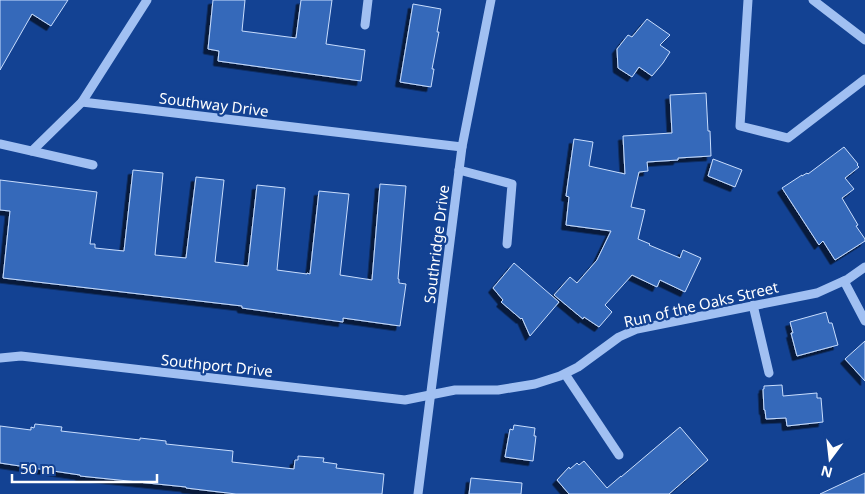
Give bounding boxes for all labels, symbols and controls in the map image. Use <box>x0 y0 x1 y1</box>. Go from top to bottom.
street label: Southway Drive <box>158 87 270 121</box>
street label: Southridge Drive <box>419 184 453 304</box>
street label: Run of the Oaks Street <box>622 276 781 332</box>
street label: Southport Drive <box>160 349 274 381</box>
north arrow <box>805 434 855 484</box>
scale bar <box>12 452 158 484</box>
text: 50 m <box>20 458 55 478</box>
text: N <box>819 461 834 483</box>

